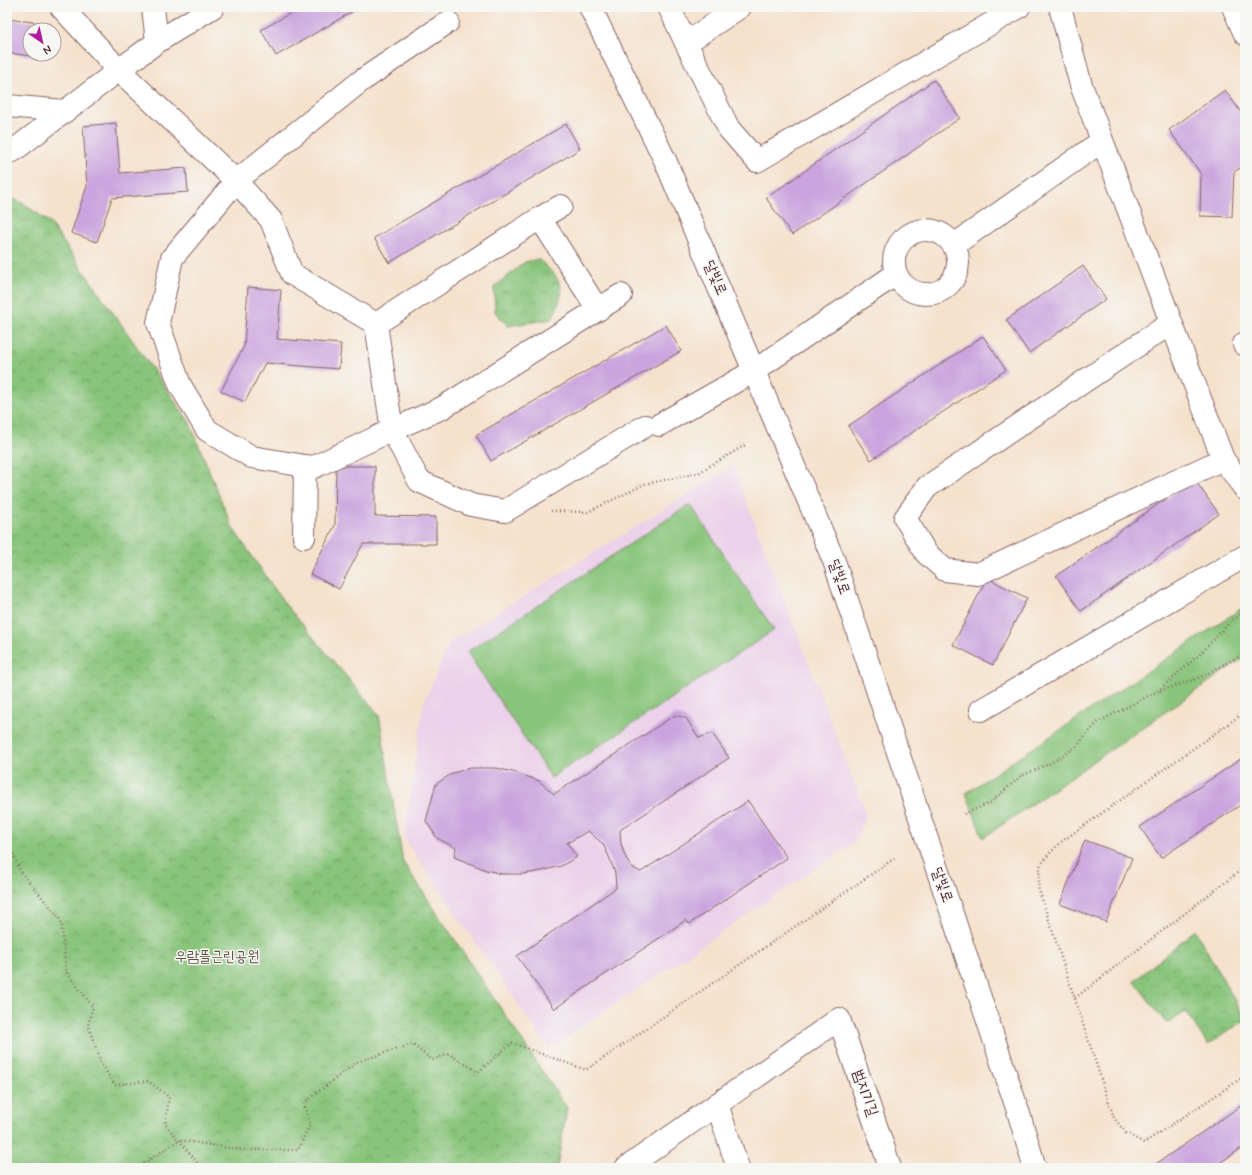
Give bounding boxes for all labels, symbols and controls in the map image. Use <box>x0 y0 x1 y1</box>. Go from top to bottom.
north arrow <box>22 22 62 62</box>
text: N <box>40 42 54 57</box>
street label: 달빛로 <box>699 257 731 299</box>
street label: 달빛로 <box>824 557 854 597</box>
street label: 달빛로 <box>927 865 957 905</box>
park label: 우람뜰근린공원 <box>175 947 259 967</box>
street label: 범지기길 <box>848 1067 882 1119</box>

